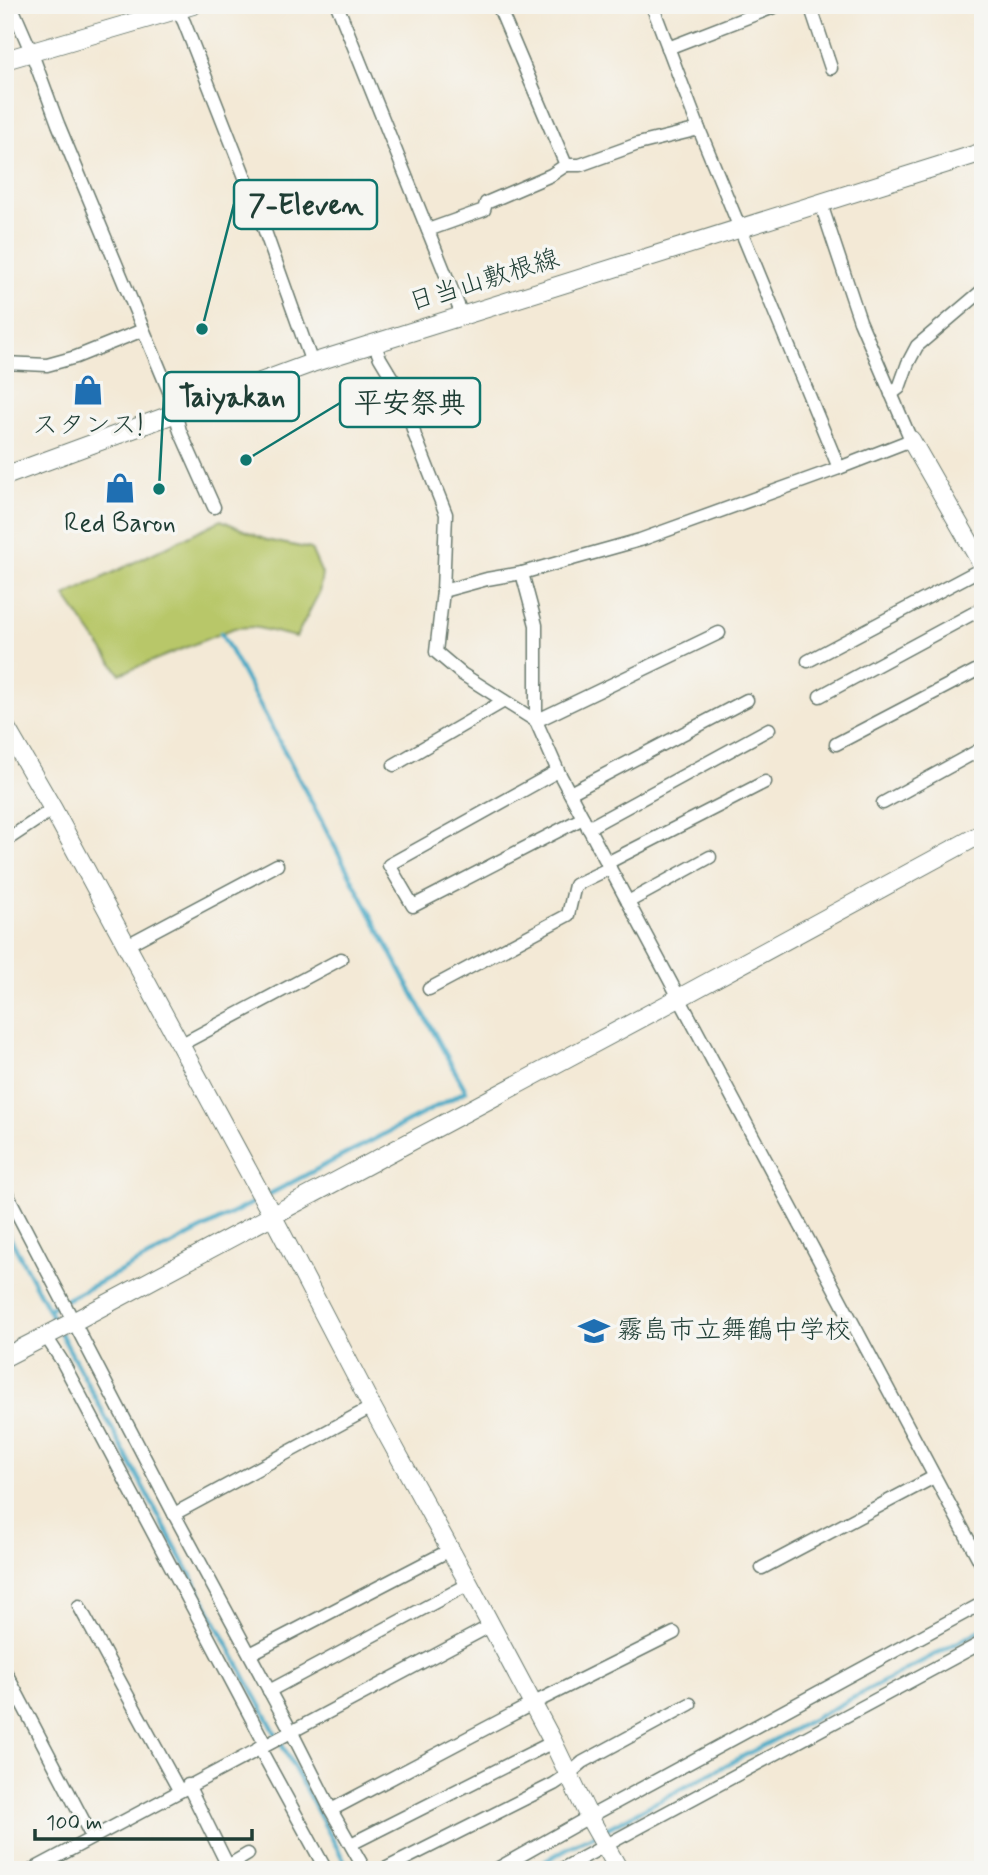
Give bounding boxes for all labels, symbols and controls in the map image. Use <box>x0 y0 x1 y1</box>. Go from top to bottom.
callout: 7-Eleven <box>234 180 377 229</box>
text: 7-Eleven <box>248 188 365 225</box>
street label: 日当山敷根線 <box>404 242 564 320</box>
callout: Taiyakan <box>164 372 299 421</box>
shop icon: スタンス! <box>71 373 105 407</box>
callout: 平安祭典 <box>340 378 480 427</box>
text: Taiyakan <box>179 380 285 417</box>
text: 平安祭典 <box>354 386 466 423</box>
place label: スタンス! <box>32 409 144 443</box>
shop icon: Red Baron <box>103 471 137 505</box>
place label: Red Baron <box>64 507 176 541</box>
school or university icon: 霧島市立舞鶴中学校 <box>577 1314 611 1348</box>
place label: 霧島市立舞鶴中学校 <box>617 1314 851 1348</box>
scale bar <box>35 1798 252 1842</box>
text: 100 m <box>46 1809 102 1837</box>

